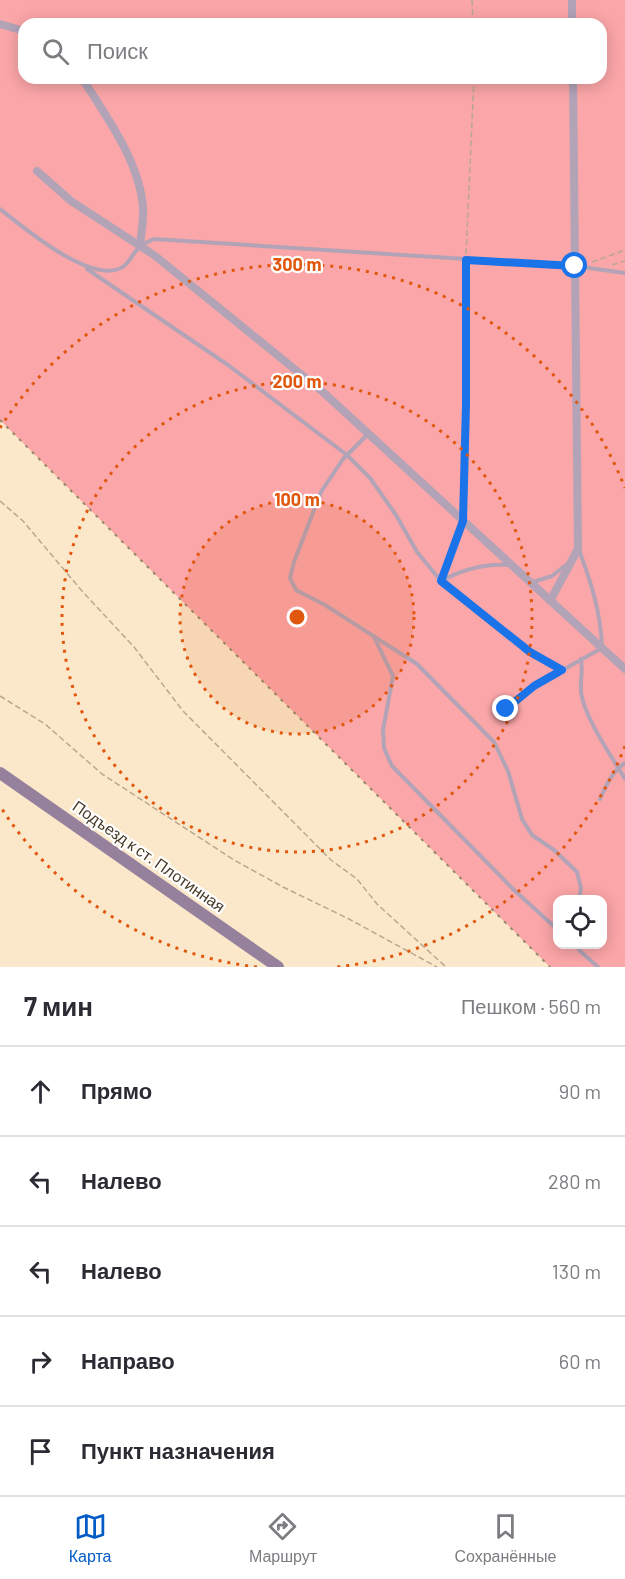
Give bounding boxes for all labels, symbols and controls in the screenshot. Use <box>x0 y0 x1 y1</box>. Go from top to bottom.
search box <box>18 18 607 84</box>
icon: search <box>39 35 72 68</box>
text: Поиск <box>87 37 148 63</box>
route start <box>561 252 587 278</box>
text: 300 m <box>273 253 321 275</box>
text: 200 m <box>272 370 322 392</box>
text: 100 m <box>274 488 320 510</box>
centre of rings <box>287 607 307 627</box>
route end <box>492 695 518 721</box>
street label: Подъезд к ст. Плотинная <box>70 796 229 915</box>
map controls <box>553 895 607 949</box>
button: locate <box>553 895 607 949</box>
text: 7 мин <box>24 990 93 1021</box>
text: Пешком · 560 m <box>461 994 601 1018</box>
icon: ahead <box>24 1075 57 1108</box>
text: Прямо <box>81 1077 152 1103</box>
text: 90 m <box>559 1079 601 1103</box>
icon: left <box>24 1165 57 1198</box>
text: Налево <box>81 1167 162 1193</box>
text: 280 m <box>548 1169 601 1193</box>
icon: left <box>24 1255 57 1288</box>
text: Налево <box>81 1257 162 1283</box>
text: 130 m <box>552 1259 601 1283</box>
icon: right <box>24 1345 57 1378</box>
text: Направо <box>81 1347 175 1373</box>
text: 60 m <box>559 1349 601 1373</box>
icon: arrive <box>24 1435 57 1468</box>
text: Пункт назначения <box>81 1437 275 1463</box>
tab: Карта <box>69 1510 112 1566</box>
tab: Маршрут <box>249 1510 317 1566</box>
tab: Сохранённые <box>454 1510 556 1566</box>

